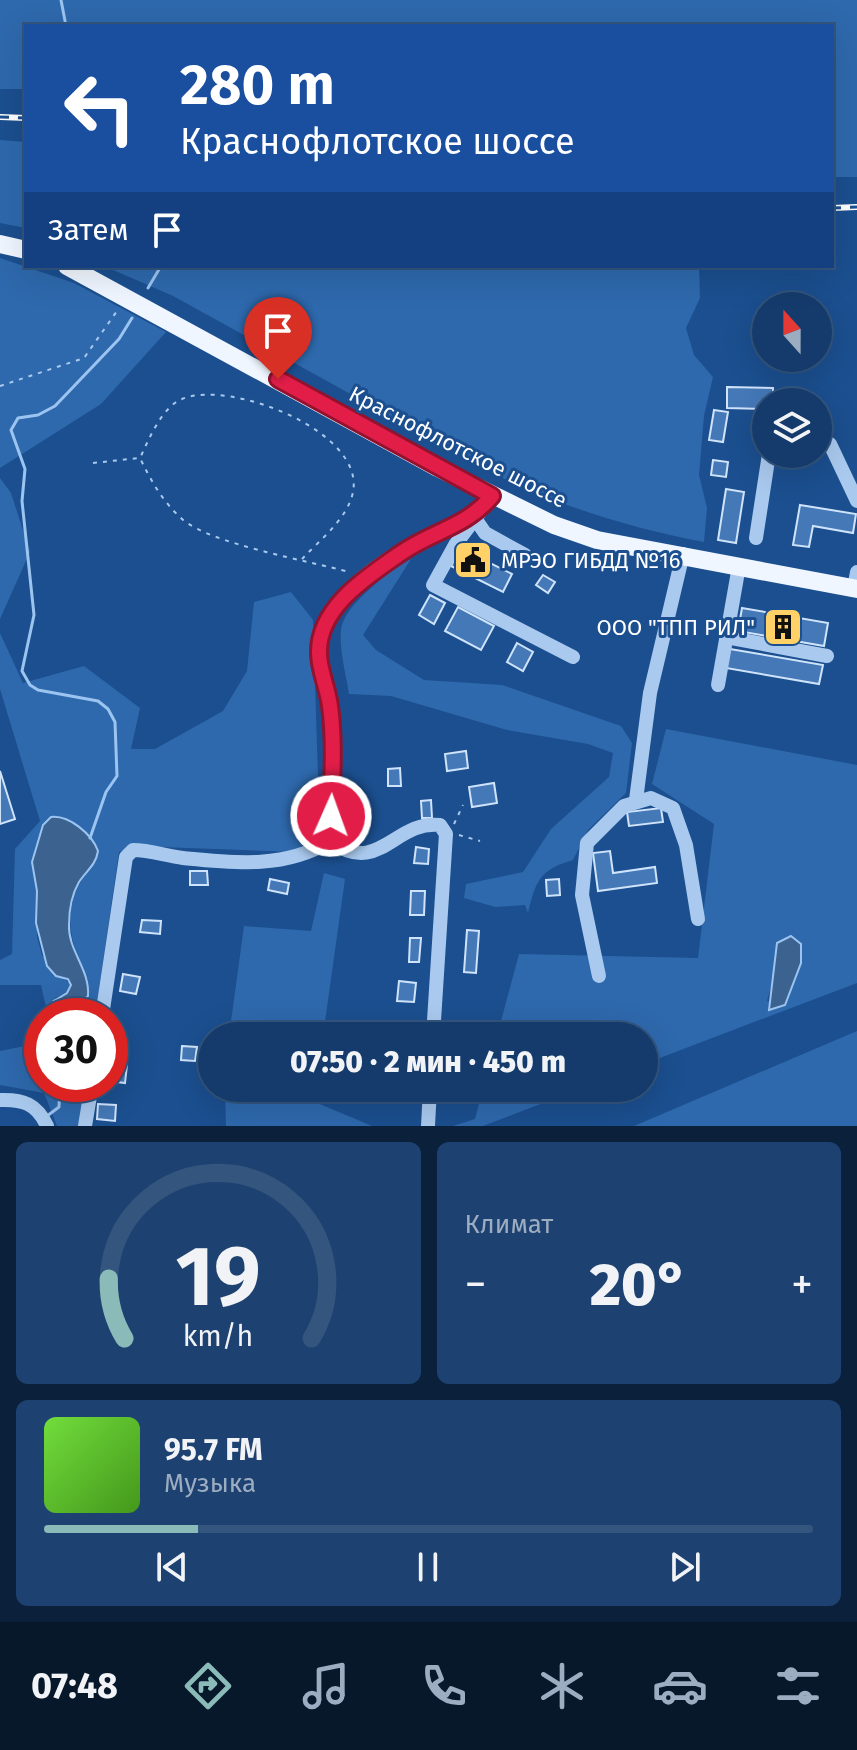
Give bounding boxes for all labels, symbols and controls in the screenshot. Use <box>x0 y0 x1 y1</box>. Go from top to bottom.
text: 280 m <box>180 52 335 119</box>
icon: left <box>48 56 152 160</box>
text: Краснофлотское шоссе <box>180 120 575 164</box>
icon: arrive <box>145 208 189 252</box>
text: Затем <box>48 212 129 248</box>
north arrow <box>752 292 832 372</box>
map controls <box>752 292 832 468</box>
pin <box>244 297 312 379</box>
icon: arrive <box>256 309 300 353</box>
street label: Краснофлотское шоссе <box>344 380 572 514</box>
button: layers <box>752 388 832 468</box>
public building icon: МРЭО ГИБДД №16 <box>452 539 494 581</box>
place label: МРЭО ГИБДД №16 <box>501 547 680 574</box>
building icon: ООО "ТПП РИЛ" <box>762 606 804 648</box>
place label: ООО "ТПП РИЛ" <box>597 614 755 641</box>
position arrow <box>289 774 373 858</box>
speed limit sign: 30 <box>24 998 128 1102</box>
text: 07:50 · 2 мин · 450 m <box>290 1044 566 1080</box>
text: Климат <box>465 1209 553 1240</box>
text: 19 <box>176 1227 261 1327</box>
text: 20° <box>590 1249 688 1321</box>
text: − <box>465 1258 487 1311</box>
text: + <box>791 1258 813 1311</box>
text: km/h <box>183 1319 254 1354</box>
text: 95.7 FM <box>164 1432 263 1468</box>
text: Музыка <box>164 1468 256 1499</box>
icon: previous <box>150 1545 194 1589</box>
icon: pause <box>406 1545 450 1589</box>
icon: next <box>663 1545 707 1589</box>
icon: directions <box>180 1658 236 1714</box>
icon: music <box>298 1658 354 1714</box>
icon: phone <box>416 1658 472 1714</box>
icon: climate <box>534 1658 590 1714</box>
icon: car <box>652 1658 708 1714</box>
icon: filters <box>770 1658 826 1714</box>
text: 07:48 <box>31 1664 118 1708</box>

